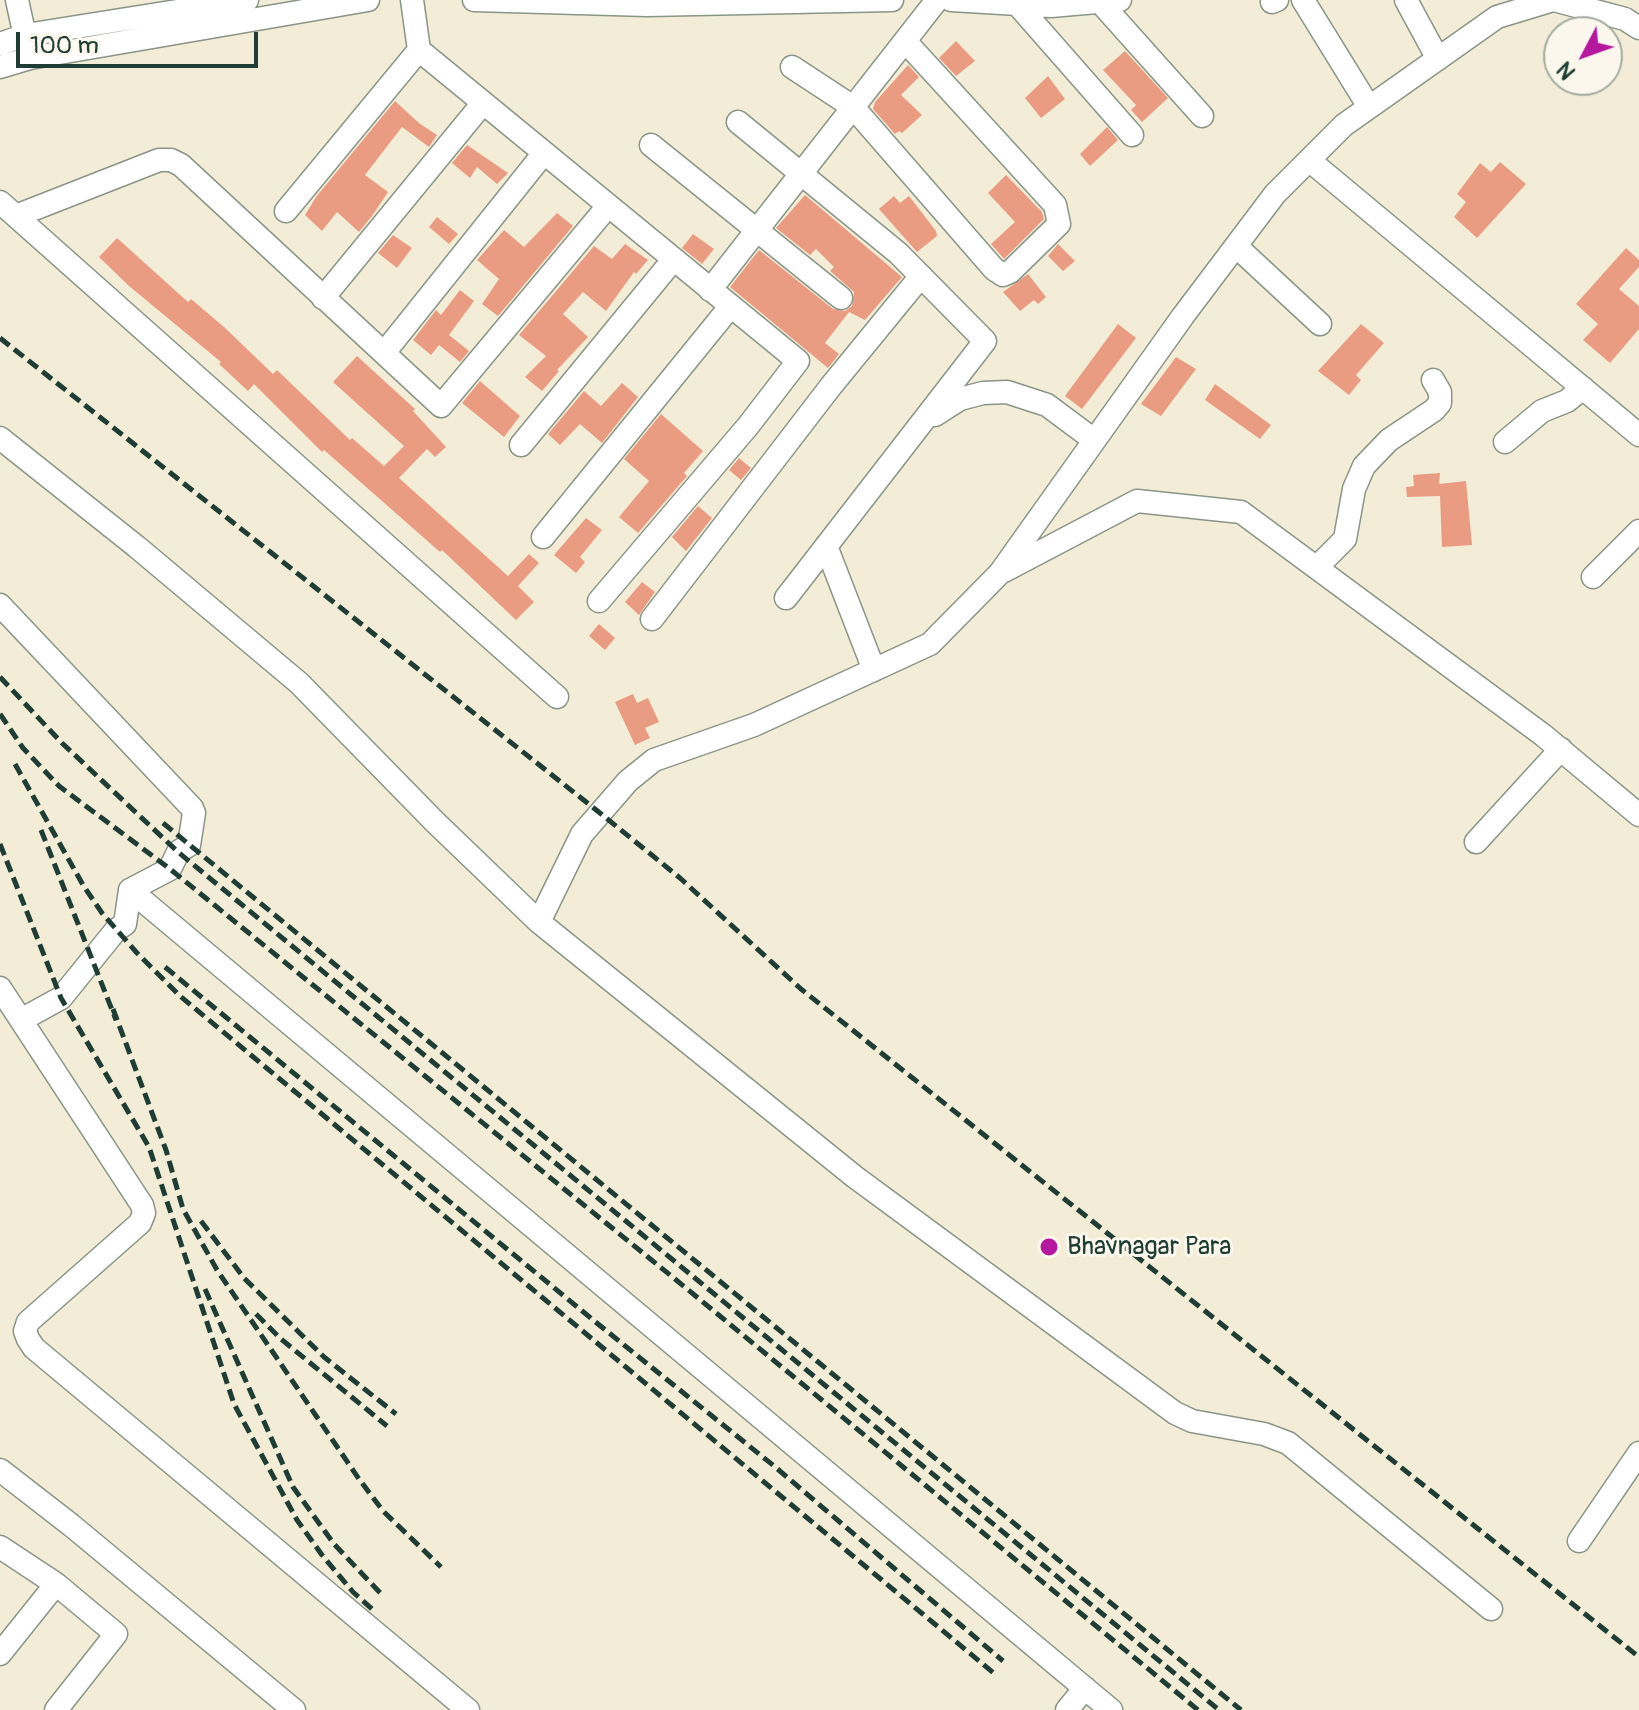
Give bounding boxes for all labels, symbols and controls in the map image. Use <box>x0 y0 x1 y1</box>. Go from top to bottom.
scale bar <box>20 16 262 66</box>
north arrow <box>1543 16 1623 96</box>
text: 100 m <box>30 31 99 60</box>
text: N <box>1551 56 1582 85</box>
place label: Bhavnagar Para <box>1067 1231 1231 1263</box>
marker: Bhavnagar Para <box>1038 1236 1060 1258</box>

